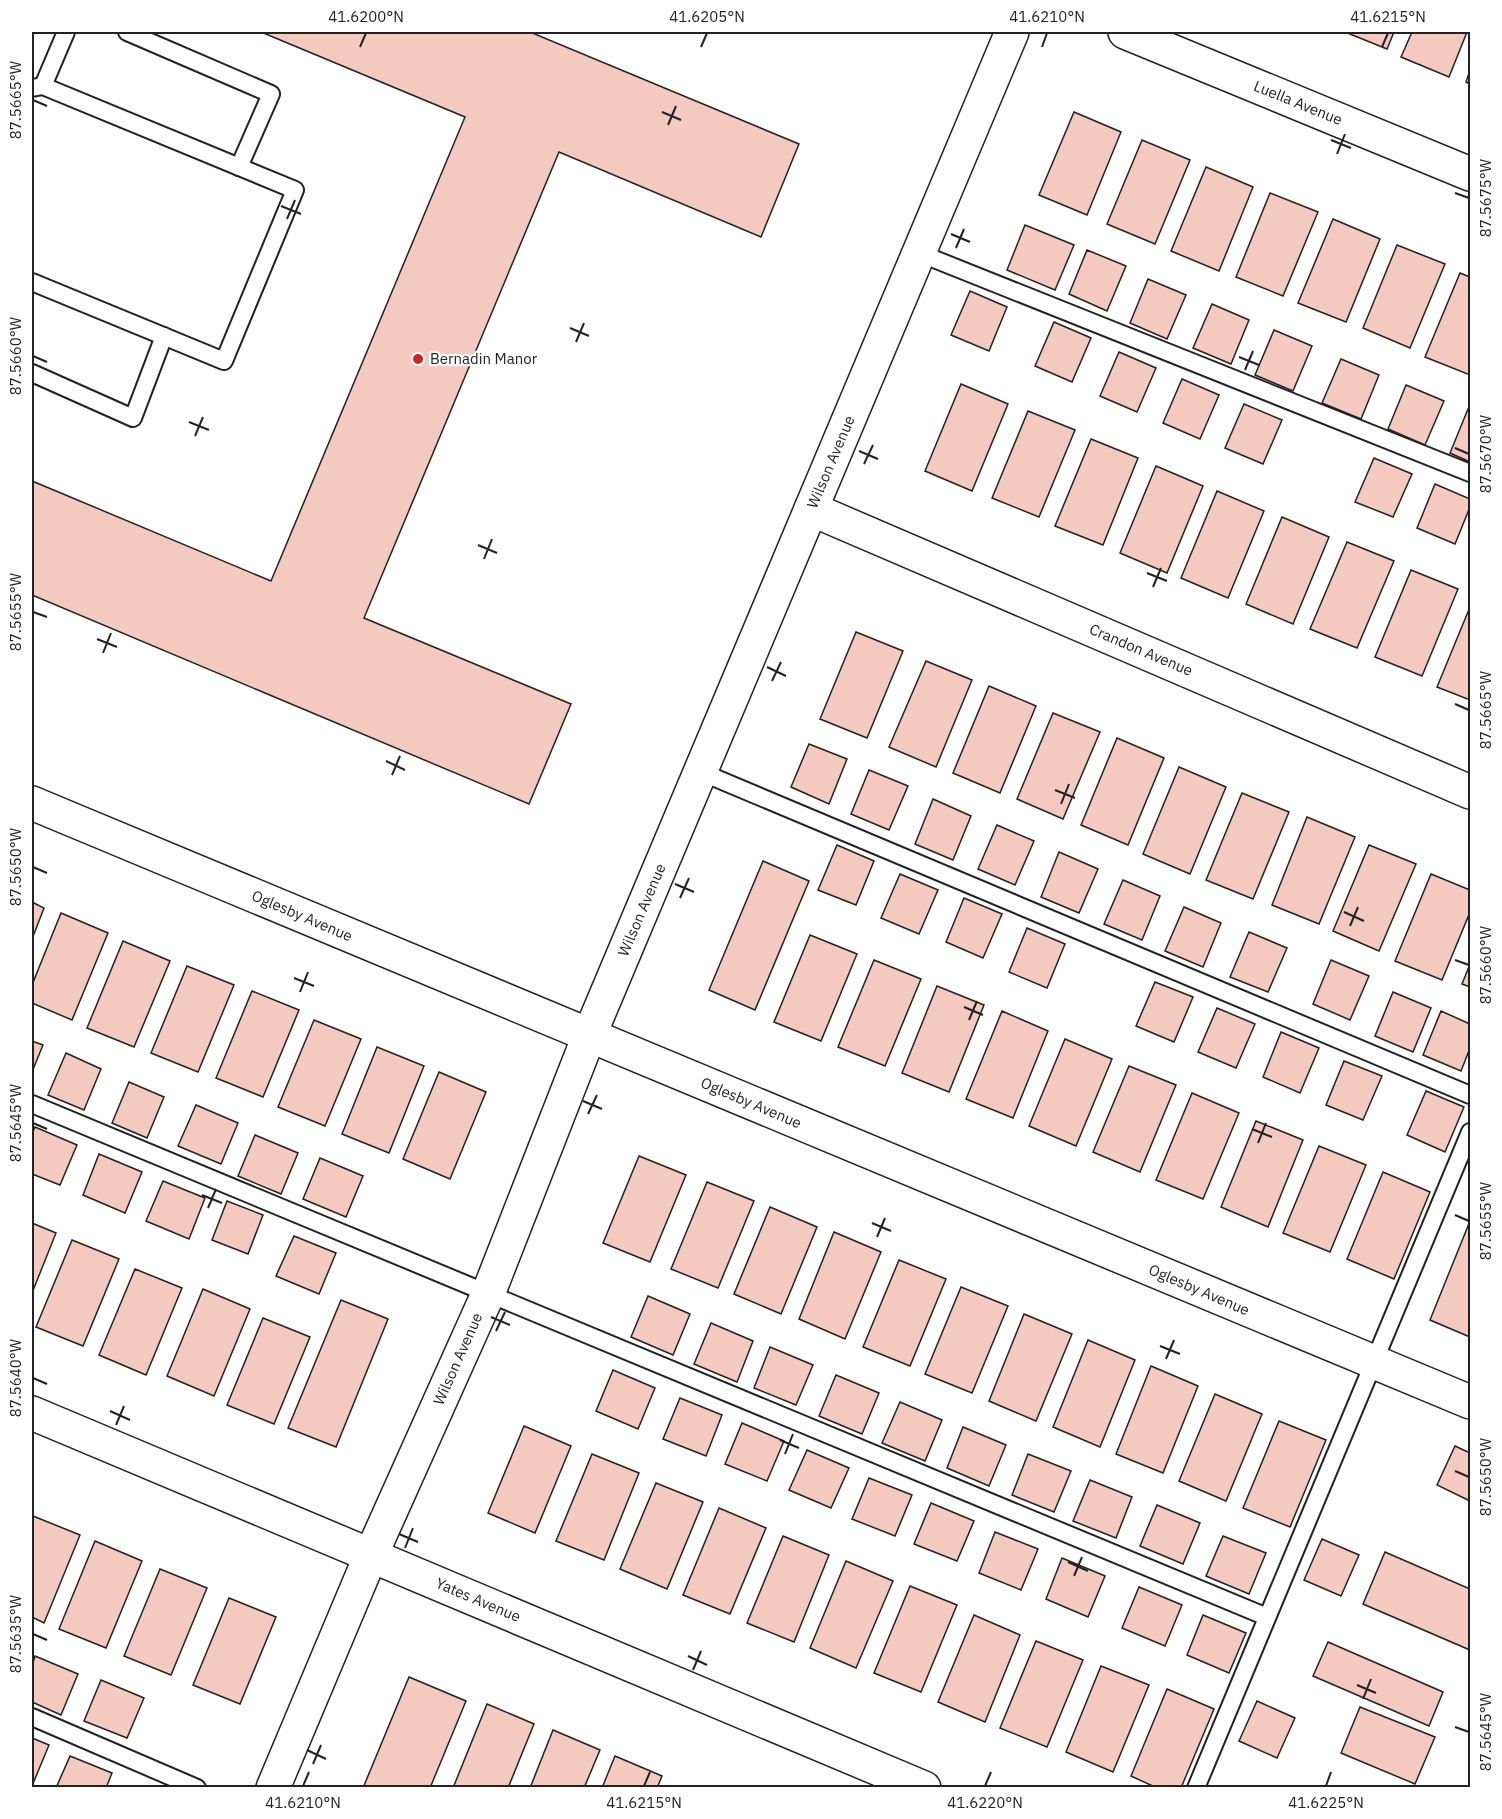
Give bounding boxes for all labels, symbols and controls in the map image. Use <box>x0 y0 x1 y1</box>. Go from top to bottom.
text: 41.6200°N <box>328 7 404 26</box>
text: 41.6205°N <box>669 7 745 26</box>
text: 41.6210°N <box>1009 7 1085 26</box>
text: 41.6215°N <box>1350 7 1426 26</box>
text: 87.5665°W <box>6 60 25 139</box>
street label: Luella Avenue <box>1251 76 1345 129</box>
text: 87.5675°W <box>1476 158 1495 237</box>
text: 87.5660°W <box>6 316 25 395</box>
place label: Bernadin Manor <box>430 349 538 368</box>
marker: Bernadin Manor <box>411 352 425 366</box>
street label: Wilson Avenue <box>802 413 859 511</box>
text: 87.5670°W <box>1476 414 1495 493</box>
text: 87.5655°W <box>6 572 25 651</box>
street label: Crandon Avenue <box>1087 619 1196 680</box>
text: 87.5665°W <box>1476 670 1495 749</box>
text: 87.5650°W <box>6 827 25 906</box>
street label: Wilson Avenue <box>613 861 670 959</box>
street label: Oglesby Avenue <box>249 886 356 945</box>
text: 87.5660°W <box>1476 925 1495 1004</box>
street label: Oglesby Avenue <box>698 1073 805 1132</box>
text: 87.5645°W <box>6 1083 25 1162</box>
text: 87.5655°W <box>1476 1181 1495 1260</box>
street label: Oglesby Avenue <box>1146 1260 1253 1319</box>
street label: Wilson Avenue <box>429 1310 486 1408</box>
text: 87.5640°W <box>6 1338 25 1417</box>
text: 87.5650°W <box>1476 1437 1495 1516</box>
street label: Yates Avenue <box>433 1573 524 1626</box>
text: 87.5635°W <box>6 1594 25 1673</box>
text: 87.5645°W <box>1476 1692 1495 1771</box>
text: 41.6210°N <box>265 1793 341 1812</box>
text: 41.6215°N <box>606 1793 682 1812</box>
text: 41.6220°N <box>947 1793 1023 1812</box>
text: 41.6225°N <box>1288 1793 1364 1812</box>

